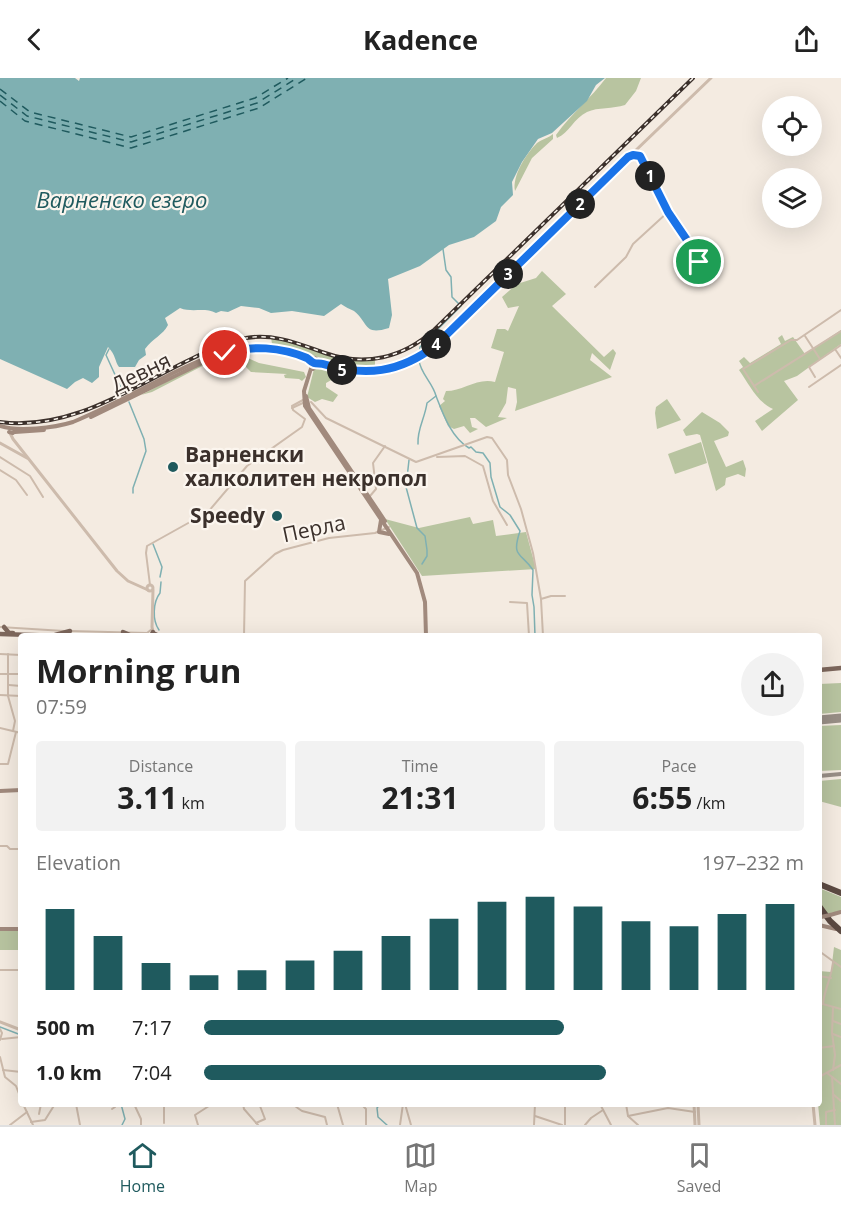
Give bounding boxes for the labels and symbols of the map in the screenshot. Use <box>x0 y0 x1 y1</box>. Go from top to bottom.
pin: 1 <box>635 161 665 191</box>
water label: Варненско езеро <box>37 184 207 214</box>
pin: 2 <box>565 189 595 219</box>
pin <box>673 236 724 287</box>
pin: 3 <box>493 259 523 289</box>
pin <box>199 327 250 378</box>
pin: 4 <box>421 329 451 359</box>
street label: Девня <box>106 346 175 399</box>
pin: 5 <box>327 355 357 385</box>
place label: Варненски халколитен некропол <box>185 440 427 492</box>
marker: Варненски халколитен некропол <box>166 460 180 474</box>
place label: Speedy <box>190 501 265 529</box>
street label: Перла <box>280 508 348 548</box>
marker: Speedy <box>270 509 284 523</box>

